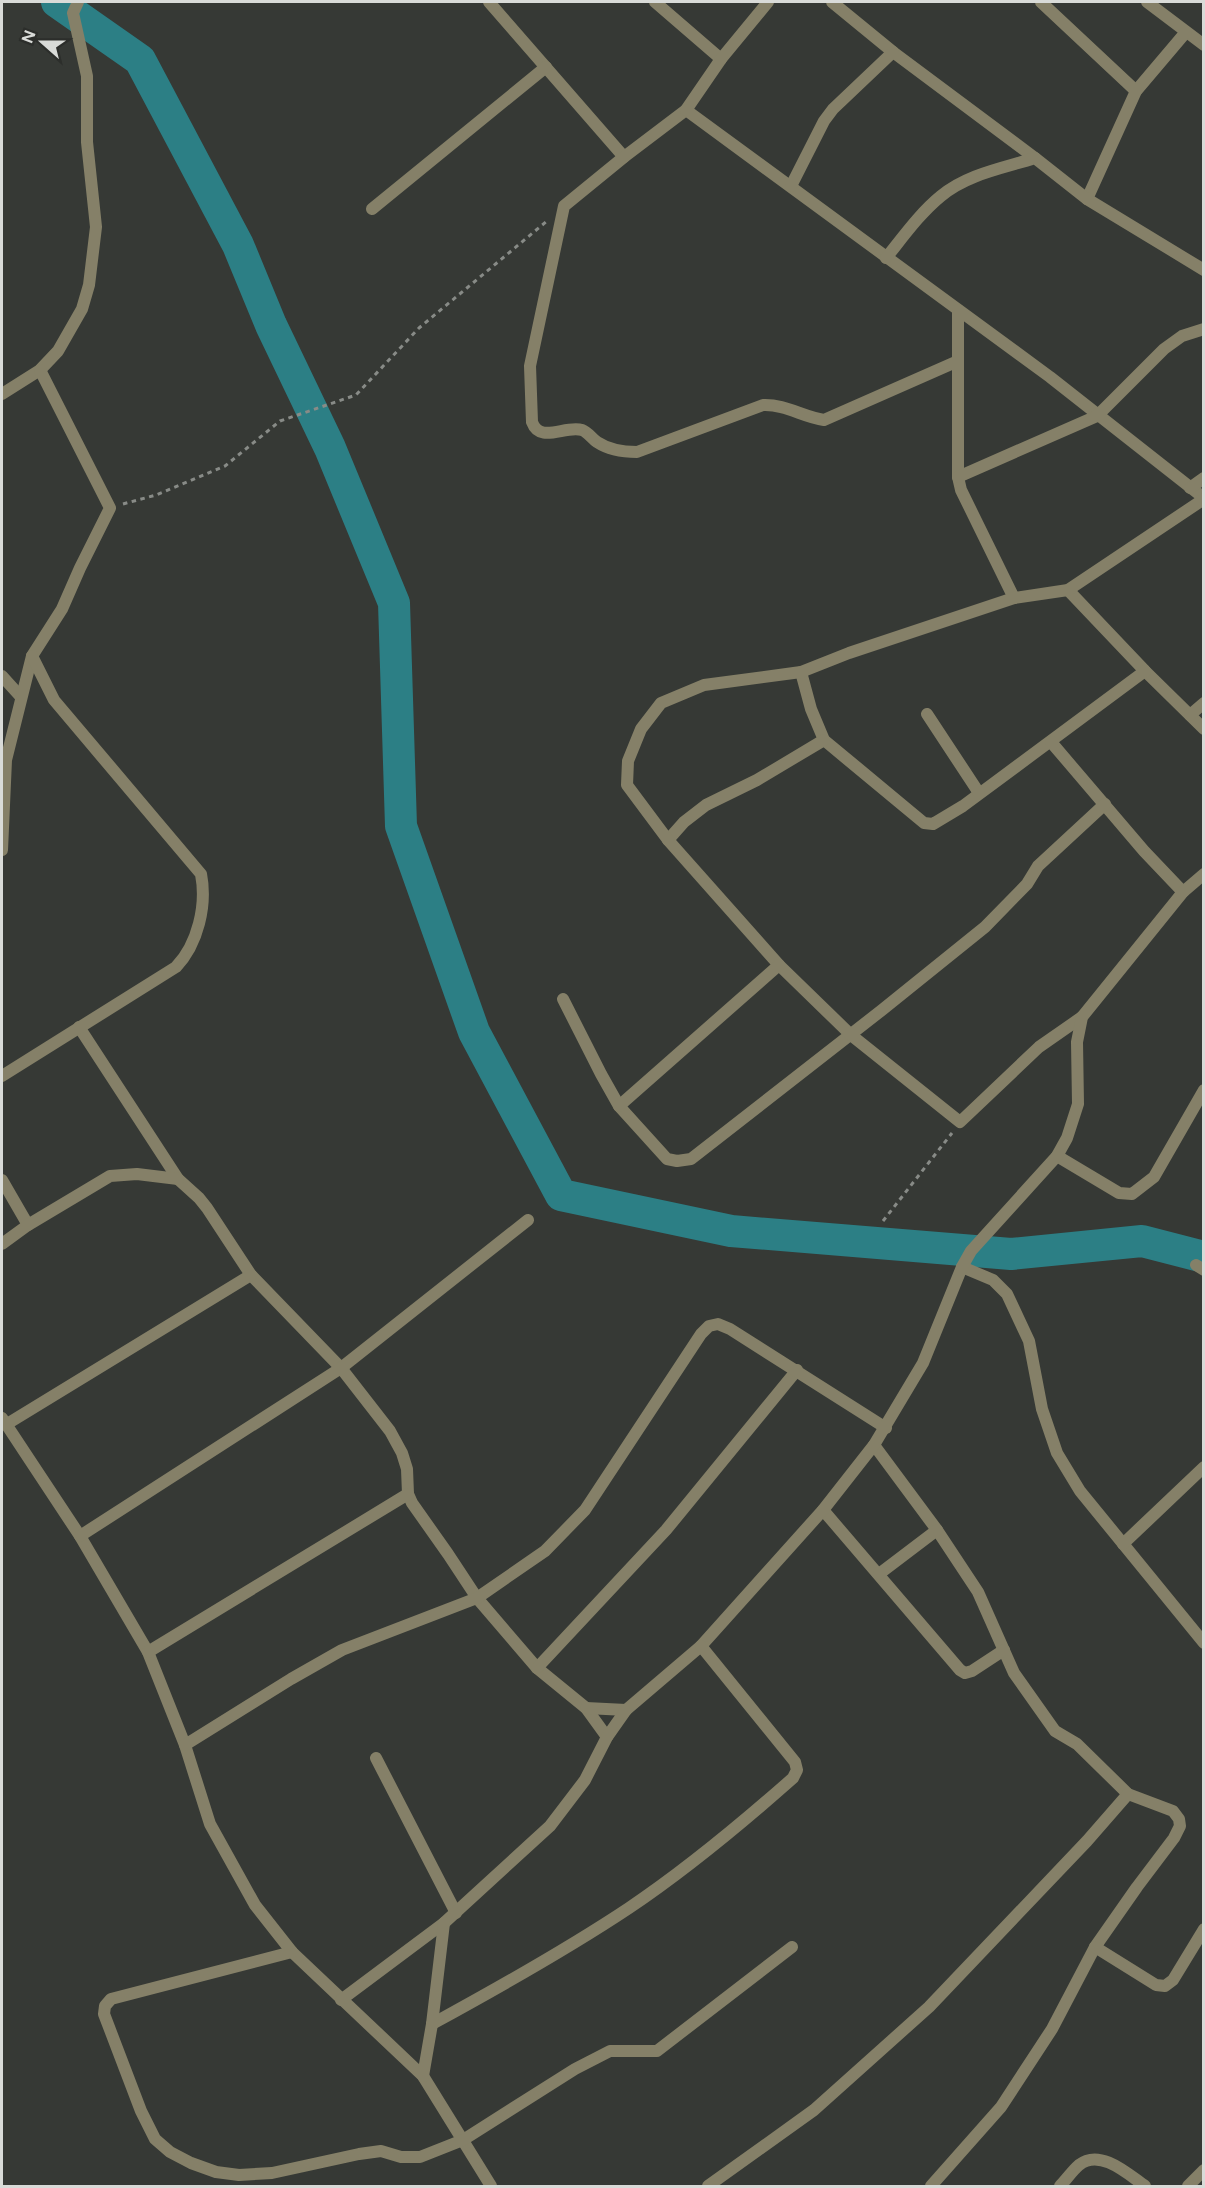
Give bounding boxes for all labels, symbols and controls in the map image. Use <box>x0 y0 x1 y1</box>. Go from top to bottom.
north arrow <box>12 12 72 72</box>
text: N <box>17 28 40 46</box>

